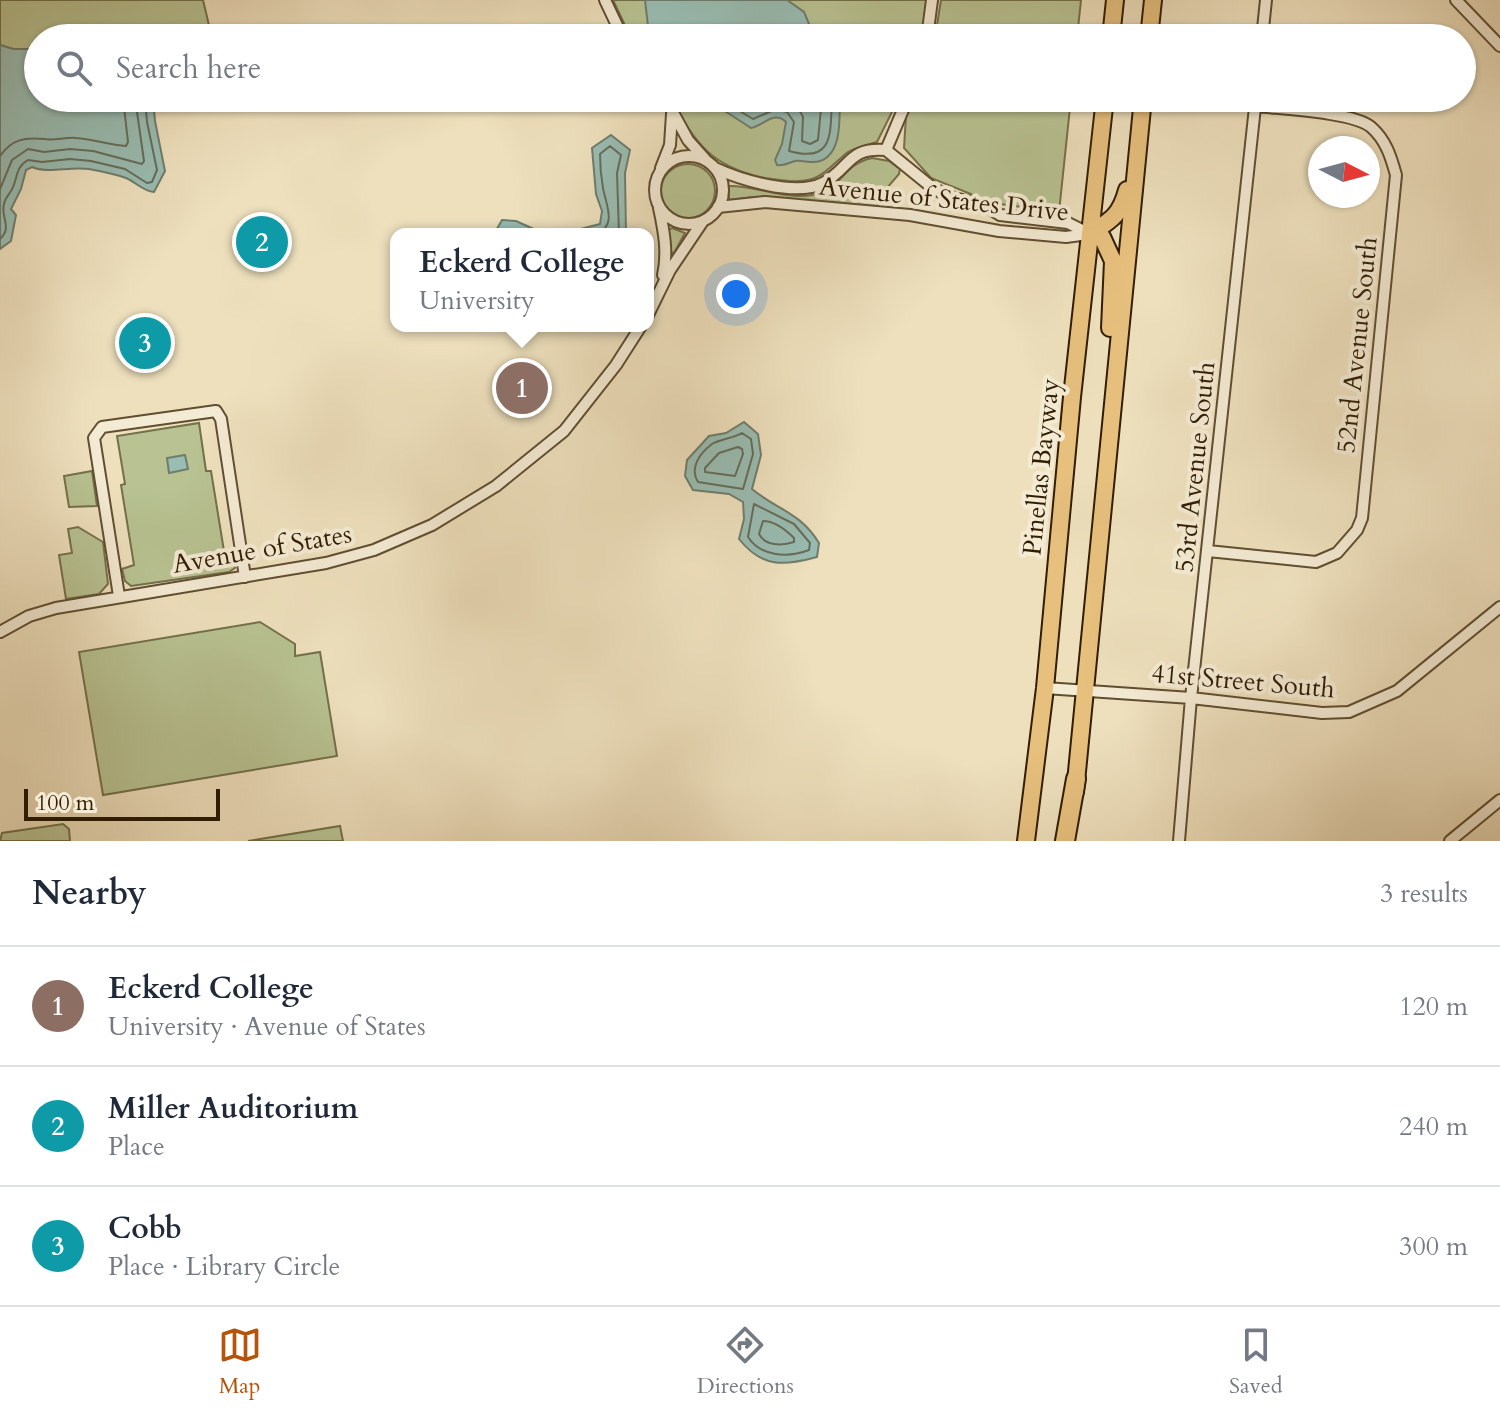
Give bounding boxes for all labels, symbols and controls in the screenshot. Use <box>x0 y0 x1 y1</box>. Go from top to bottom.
search box <box>24 24 1476 112</box>
icon: search <box>52 46 96 90</box>
text: Search here <box>116 48 261 89</box>
north arrow <box>1308 136 1380 208</box>
street label: Avenue of States Drive <box>817 168 1071 230</box>
pin: 2 <box>236 212 288 272</box>
popup <box>390 228 654 332</box>
street label: 52nd Avenue South <box>1328 235 1386 455</box>
text: Eckerd College <box>419 242 625 283</box>
your location <box>716 274 756 314</box>
text: University <box>419 283 535 318</box>
pin: 3 <box>119 313 171 373</box>
pin: 1 <box>496 358 548 418</box>
street label: 53rd Avenue South <box>1167 360 1223 574</box>
street label: Pinellas Bayway <box>1014 376 1068 557</box>
street label: Avenue of States <box>170 516 354 582</box>
street label: 41st Street South <box>1150 656 1336 706</box>
scale bar <box>24 785 220 821</box>
text: 100 m <box>36 788 94 818</box>
text: Nearby <box>32 870 147 916</box>
text: 3 results <box>1380 876 1468 911</box>
text: Eckerd College <box>108 968 314 1009</box>
text: 1 <box>51 989 65 1024</box>
text: 120 m <box>1399 989 1468 1024</box>
text: University · Avenue of States <box>108 1009 426 1044</box>
text: Miller Auditorium <box>108 1088 358 1129</box>
text: 2 <box>51 1109 65 1144</box>
text: 240 m <box>1399 1109 1468 1144</box>
text: Place <box>108 1129 165 1164</box>
text: Cobb <box>108 1208 182 1249</box>
text: 3 <box>51 1229 65 1264</box>
text: 300 m <box>1399 1229 1468 1264</box>
text: Place · Library Circle <box>108 1249 340 1284</box>
tab: Map <box>218 1323 262 1401</box>
tab: Directions <box>697 1323 794 1401</box>
tab: Saved <box>1229 1323 1282 1401</box>

